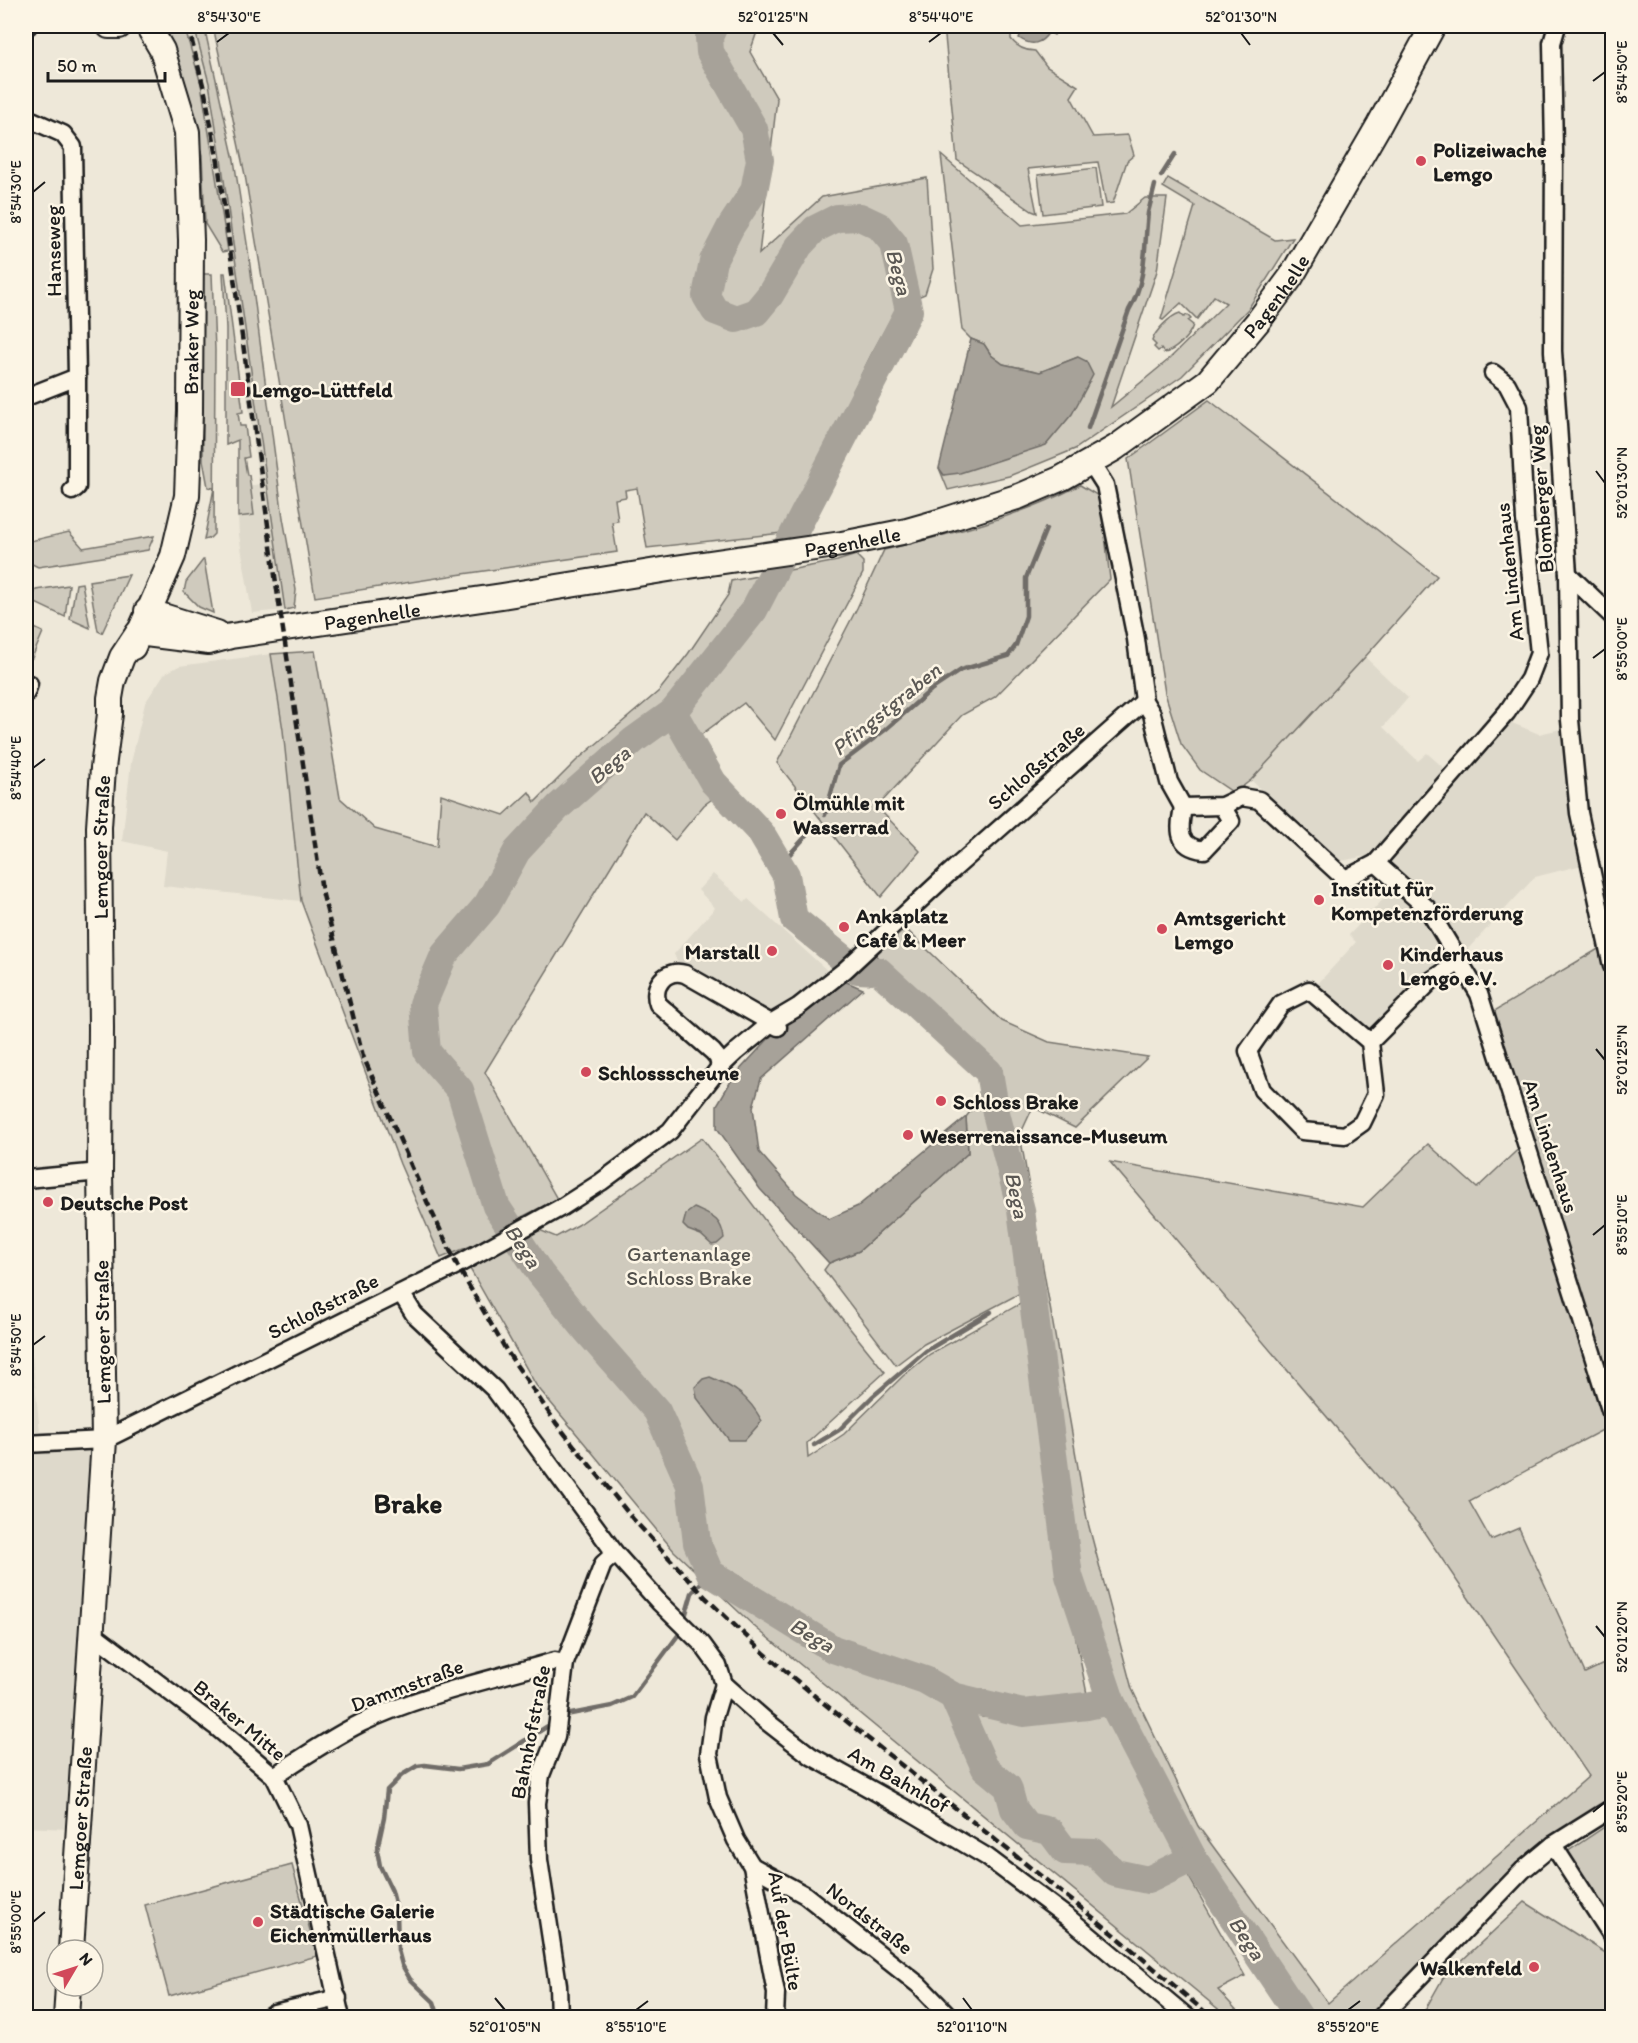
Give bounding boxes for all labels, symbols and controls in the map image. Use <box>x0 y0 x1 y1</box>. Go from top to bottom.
text: 8°54'30"E <box>197 8 261 26</box>
text: 52°01'25"N <box>738 8 808 26</box>
text: 8°54'40"E <box>909 8 973 26</box>
text: 52°01'30"N <box>1205 8 1277 26</box>
text: 8°54'50"E <box>1613 40 1631 104</box>
scale bar <box>48 45 165 83</box>
text: 50 m <box>57 55 97 77</box>
place label: Polizeiwache Lemgo <box>1433 137 1547 187</box>
marker: Polizeiwache Lemgo <box>1414 154 1428 168</box>
text: 8°54'30"E <box>7 160 25 224</box>
street label: Hanseweg <box>40 205 66 297</box>
water label: Bega <box>880 246 918 299</box>
street label: Pagenhelle <box>1237 249 1314 343</box>
street label: Braker Weg <box>178 289 203 395</box>
place label: Lemgo-Lüttfeld <box>252 377 393 403</box>
marker: Lemgo-Lüttfeld <box>229 380 247 398</box>
street label: Blomberger Weg <box>1523 424 1559 574</box>
text: 52°01'30"N <box>1613 447 1631 519</box>
street label: Am Lindenhaus <box>1489 502 1529 642</box>
street label: Pagenhelle <box>803 520 903 562</box>
street label: Pagenhelle <box>322 596 422 635</box>
text: 8°55'00"E <box>1613 617 1631 681</box>
water label: Pfingstgraben <box>826 656 946 761</box>
street label: Schloßstraße <box>982 717 1090 815</box>
text: 8°54'40"E <box>7 736 25 800</box>
water label: Bega <box>582 739 637 790</box>
street label: Lemgoer Straße <box>86 774 115 919</box>
place label: Ölmühle mit Wasserrad <box>793 790 905 839</box>
marker: Ölmühle mit Wasserrad <box>774 807 788 821</box>
place label: Institut für Kompetenzförderung <box>1331 876 1523 926</box>
marker: Institut für Kompetenzförderung <box>1312 893 1326 907</box>
place label: Ankaplatz Café & Meer <box>855 903 966 952</box>
place label: Amtsgericht Lemgo <box>1173 905 1286 955</box>
marker: Ankaplatz Café & Meer <box>837 920 851 934</box>
marker: Amtsgericht Lemgo <box>1155 922 1169 936</box>
place label: Marstall <box>685 939 761 964</box>
place label: Kinderhaus Lemgo e.V. <box>1400 941 1503 991</box>
marker: Marstall <box>765 944 779 958</box>
marker: Kinderhaus Lemgo e.V. <box>1381 958 1395 972</box>
text: 52°01'25"N <box>1613 1025 1631 1095</box>
place label: Schlossscheune <box>598 1060 739 1085</box>
marker: Schlossscheune <box>579 1065 593 1079</box>
street label: Am Lindenhaus <box>1518 1076 1584 1216</box>
place label: Schloss Brake <box>953 1089 1079 1114</box>
marker: Schloss Brake <box>934 1094 948 1108</box>
place label: Weserrenaissance-Museum <box>920 1123 1168 1148</box>
marker: Weserrenaissance-Museum <box>901 1128 915 1142</box>
water label: Bega <box>999 1169 1035 1222</box>
place label: Deutsche Post <box>60 1190 188 1215</box>
text: 8°55'10"E <box>1613 1194 1631 1256</box>
marker: Deutsche Post <box>41 1195 55 1209</box>
water label: Bega <box>499 1219 548 1274</box>
park label: Gartenanlage Schloss Brake <box>626 1241 752 1290</box>
street label: Lemgoer Straße <box>88 1260 116 1404</box>
street label: Schloßstraße <box>264 1267 382 1345</box>
text: 8°54'50"E <box>7 1313 25 1377</box>
district label: Brake <box>374 1487 443 1520</box>
text: 52°01'20"N <box>1613 1601 1631 1673</box>
water label: Bega <box>785 1612 840 1659</box>
street label: Dammstraße <box>347 1653 467 1717</box>
street label: Bahnhofstraße <box>505 1663 555 1801</box>
street label: Braker Mitte <box>189 1674 291 1766</box>
street label: Am Bahnhof <box>844 1740 954 1818</box>
street label: Lemgoer Straße <box>62 1745 97 1891</box>
text: 8°55'20"E <box>1613 1771 1631 1833</box>
street label: Auf der Bülte <box>763 1869 809 1993</box>
street label: Nordstraße <box>822 1876 918 1960</box>
text: 8°55'00"E <box>7 1890 25 1954</box>
place label: Städtische Galerie Eichenmüllerhaus <box>270 1898 435 1947</box>
water label: Bega <box>1223 1911 1272 1966</box>
marker: Städtische Galerie Eichenmüllerhaus <box>251 1915 265 1929</box>
north arrow <box>45 1938 105 1998</box>
text: N <box>75 1949 97 1969</box>
place label: Walkenfeld <box>1420 1955 1523 1980</box>
marker: Walkenfeld <box>1527 1960 1541 1974</box>
text: 52°01'05"N <box>469 2018 541 2036</box>
text: 8°55'10"E <box>605 2018 667 2036</box>
text: 52°01'10"N <box>937 2018 1007 2036</box>
text: 8°55'20"E <box>1317 2018 1379 2036</box>

